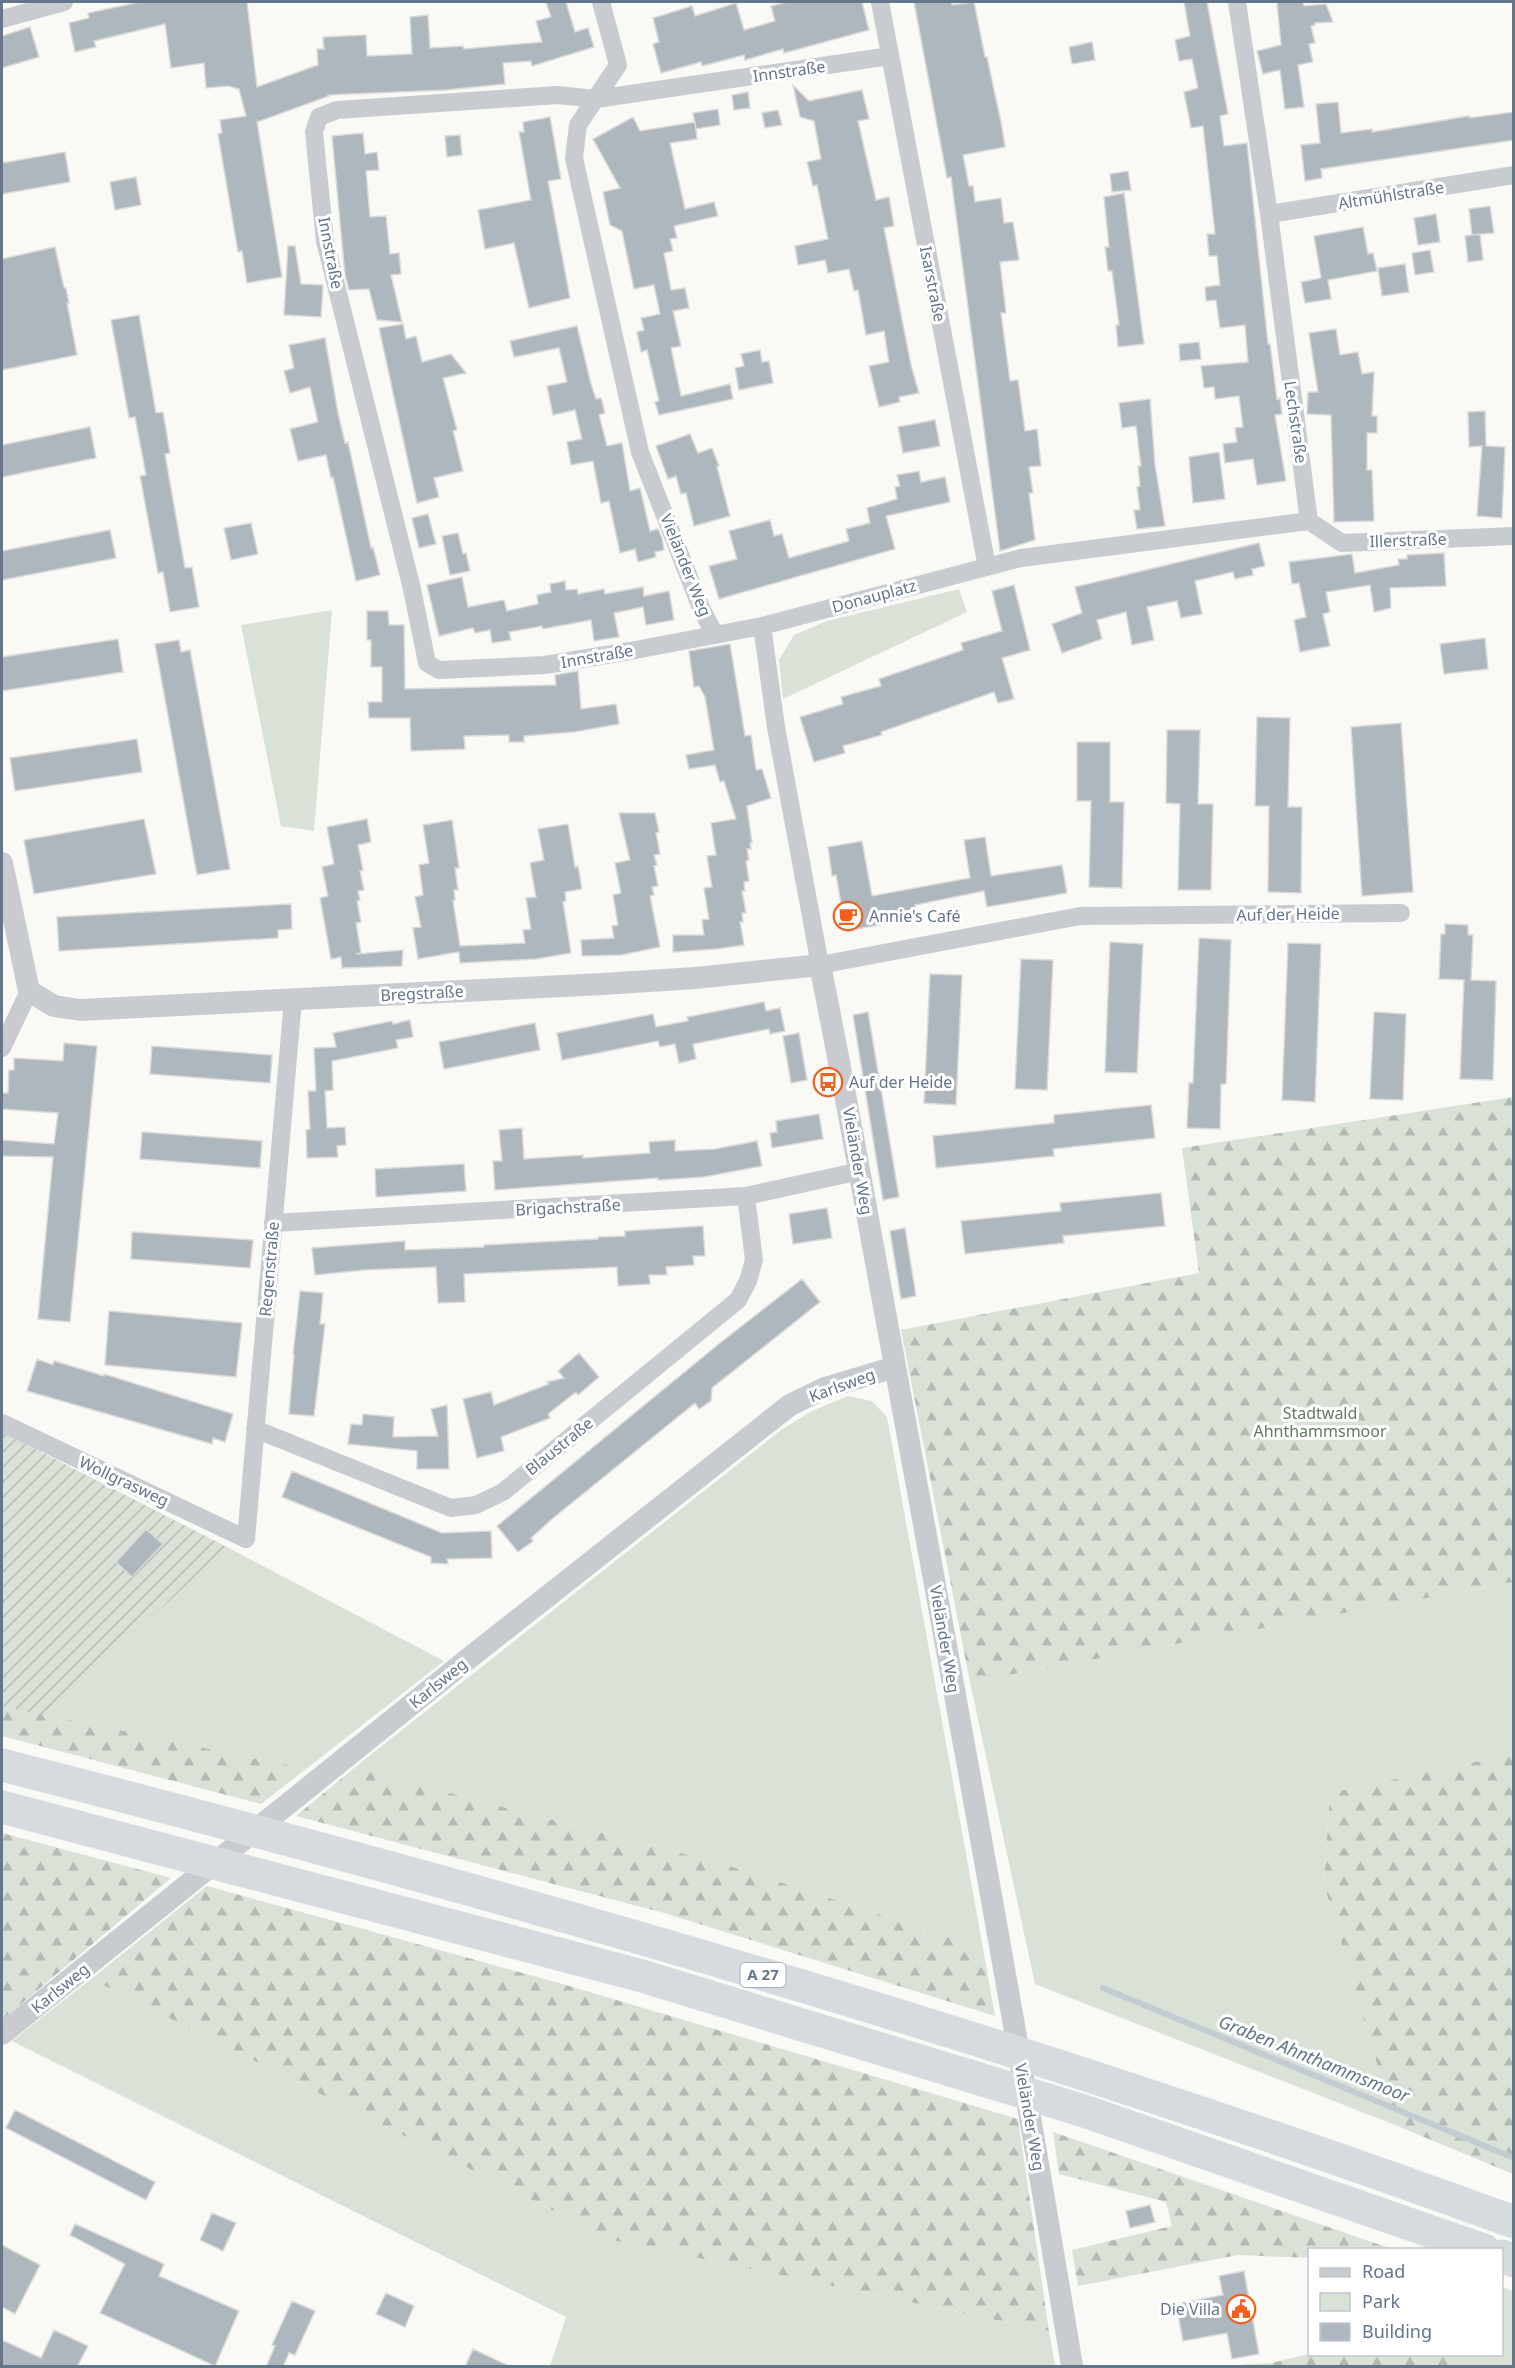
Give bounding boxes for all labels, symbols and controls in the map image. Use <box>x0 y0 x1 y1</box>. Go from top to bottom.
street label: Innstraße <box>751 55 827 87</box>
street label: Altmühlstraße <box>1337 176 1445 214</box>
street label: Innstraße <box>313 215 349 291</box>
street label: Isarstraße <box>915 244 951 324</box>
street label: Lechstraße <box>1279 379 1313 465</box>
street label: Vieländer Weg <box>655 510 717 620</box>
street label: Illerstraße <box>1369 528 1447 552</box>
street label: Donauplatz <box>829 574 919 618</box>
street label: Innstraße <box>559 639 635 673</box>
cafe icon: Annie's Café <box>832 900 864 932</box>
street label: Auf der Heide <box>1236 902 1340 926</box>
place label: Annie's Café <box>869 905 961 927</box>
street label: Bregstraße <box>380 980 464 1006</box>
bus stop icon: Auf der Heide <box>812 1066 844 1098</box>
place label: Auf der Heide <box>849 1071 952 1093</box>
street label: Vieländer Weg <box>838 1106 878 1216</box>
street label: Brigachstraße <box>515 1193 621 1221</box>
street label: Regenstraße <box>254 1220 284 1318</box>
street label: Karlsweg <box>806 1363 878 1407</box>
park label: Stadtwald Ahnthammsmoor <box>1253 1402 1387 1442</box>
street label: Blaustraße <box>521 1412 597 1480</box>
street label: Wollgrasweg <box>76 1451 172 1511</box>
street label: Vieländer Weg <box>925 1584 965 1694</box>
street label: Karlsweg <box>404 1653 472 1713</box>
street label: Karlsweg <box>26 1958 94 2018</box>
road number: A 27 <box>740 1963 786 1987</box>
water label: Graben Ahnthammsmoor <box>1215 2009 1414 2108</box>
street label: Vieländer Weg <box>1010 2062 1050 2172</box>
legend <box>1308 2248 1503 2356</box>
text: Road <box>1362 2259 1405 2283</box>
text: Park <box>1362 2289 1400 2313</box>
public building icon: Die Villa <box>1225 2293 1257 2325</box>
place label: Die Villa <box>1160 2298 1220 2320</box>
text: Building <box>1362 2319 1432 2343</box>

